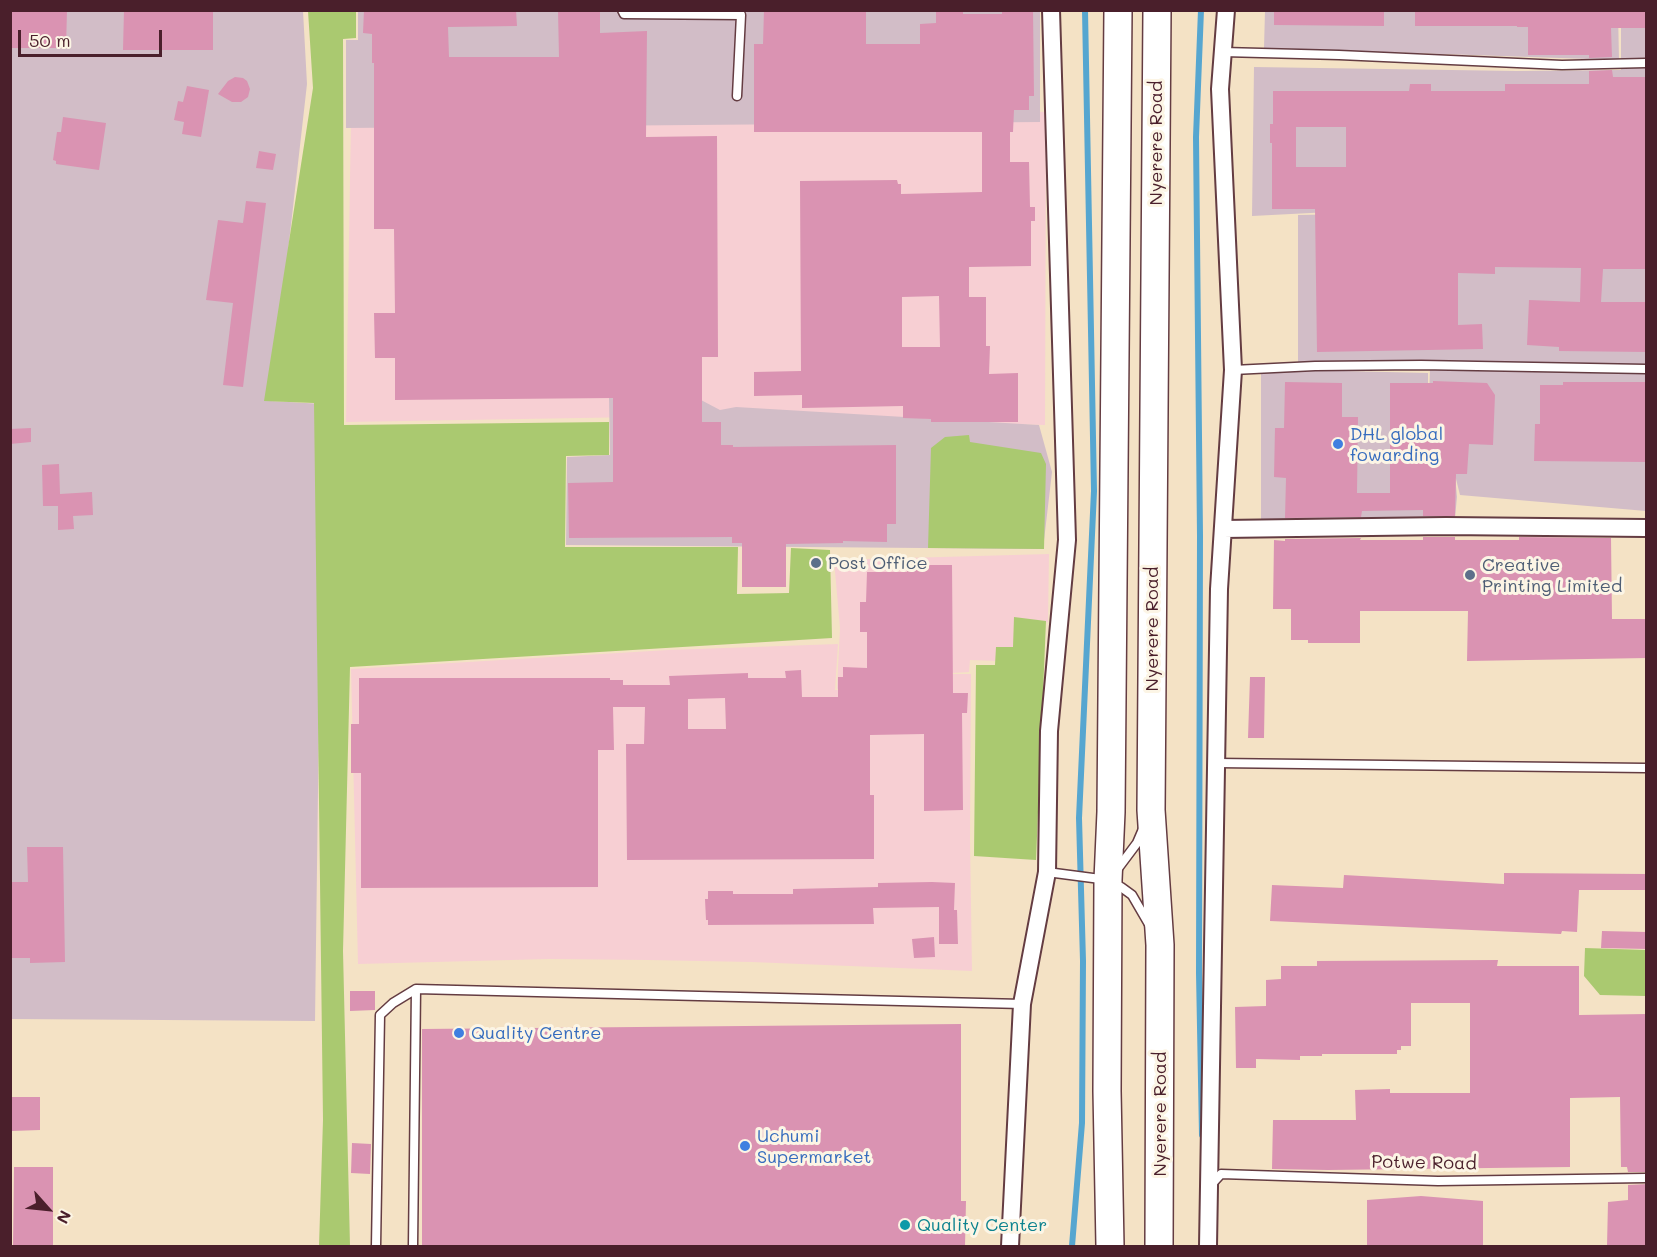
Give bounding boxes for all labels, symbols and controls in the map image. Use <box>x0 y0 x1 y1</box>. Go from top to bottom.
scale bar <box>21 18 165 56</box>
text: 50 m <box>29 28 71 52</box>
street label: Nyerere Road <box>1145 81 1167 205</box>
place label: DHL global fowarding <box>1350 423 1443 466</box>
marker: DHL global fowarding <box>1331 437 1345 451</box>
place label: Post Office <box>828 552 928 574</box>
place label: Creative Printing Limited <box>1482 554 1622 596</box>
marker: Post Office <box>809 556 823 570</box>
street label: Nyerere Road <box>1141 567 1163 691</box>
marker: Creative Printing Limited <box>1463 568 1477 582</box>
place label: Quality Centre <box>471 1022 601 1044</box>
marker: Quality Centre <box>452 1026 466 1040</box>
street label: Nyerere Road <box>1149 1052 1171 1176</box>
place label: Uchumi Supermarket <box>757 1125 871 1168</box>
marker: Uchumi Supermarket <box>738 1139 752 1153</box>
street label: Potwe Road <box>1371 1151 1477 1175</box>
north arrow <box>18 1179 78 1239</box>
text: N <box>52 1207 77 1228</box>
place label: Quality Center <box>917 1214 1047 1236</box>
marker: Quality Center <box>898 1218 912 1232</box>

